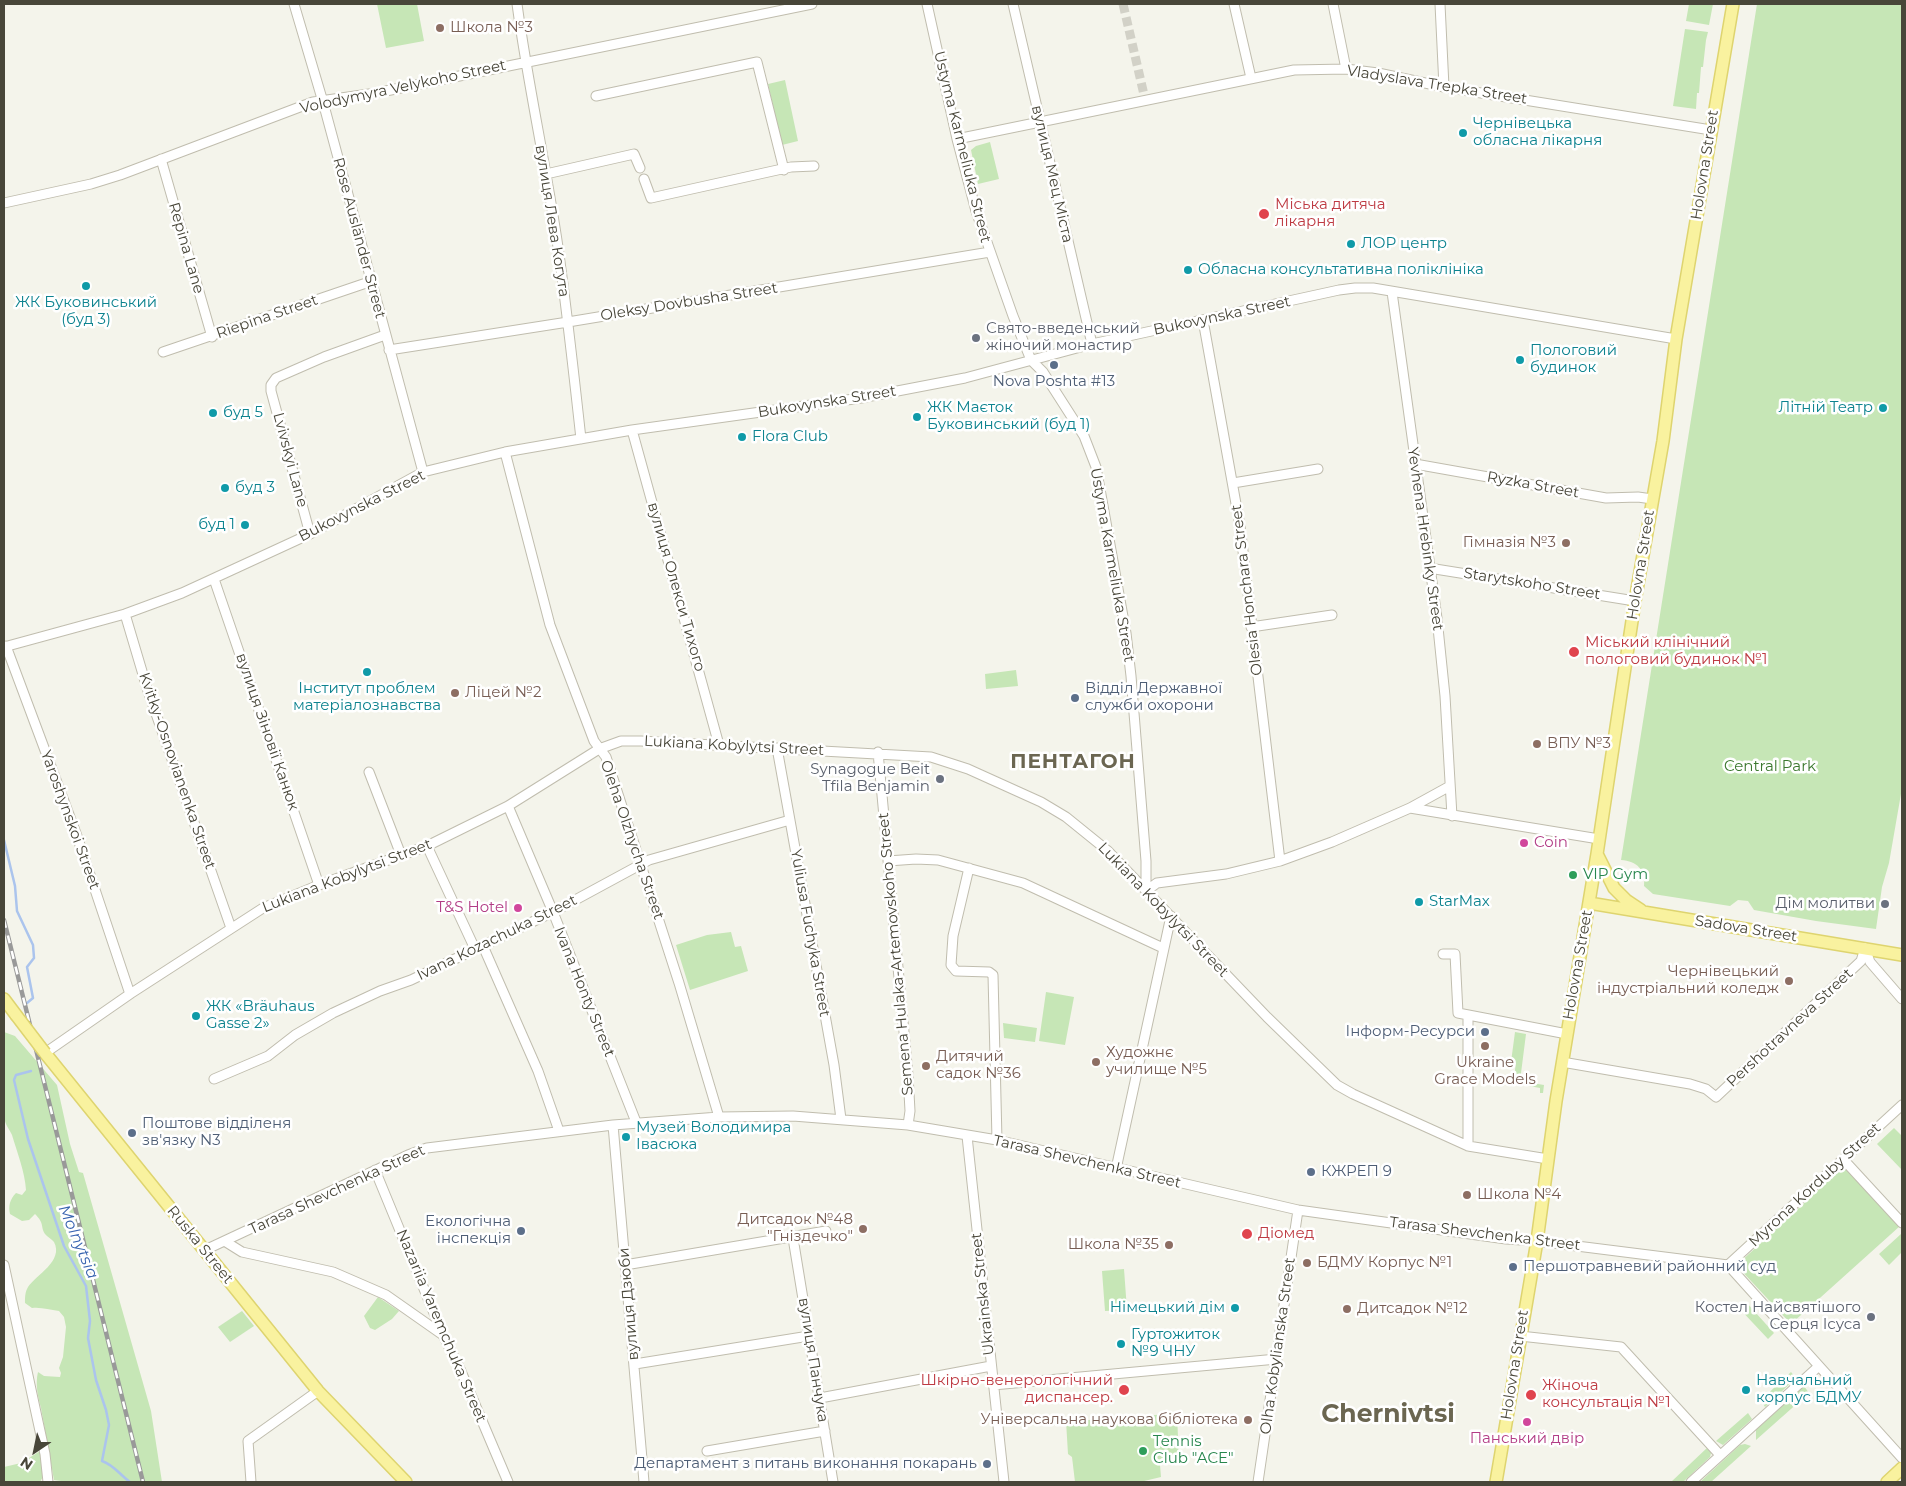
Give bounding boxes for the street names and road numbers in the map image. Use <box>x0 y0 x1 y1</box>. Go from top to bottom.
street label: Ustyma Karmeliuka Street <box>929 49 995 245</box>
street label: Volodymyra Velykoho Street <box>298 56 508 118</box>
street label: Vladyslava Trepka Street <box>1346 62 1528 108</box>
street label: вулиця Мец Міста <box>1027 103 1077 245</box>
street label: Holovna Street <box>1687 109 1723 221</box>
street label: вулиця Лева Когута <box>531 144 573 298</box>
street label: Rose Ausländer Street <box>329 155 389 321</box>
street label: Repina Lane <box>164 200 208 296</box>
street label: Oleksy Dovbusha Street <box>599 279 779 325</box>
street label: Riepina Street <box>214 291 320 343</box>
street label: Bukovynska Street <box>1152 293 1292 339</box>
street label: Bukovynska Street <box>757 382 897 422</box>
street label: Lvivskyi Lane <box>269 411 311 509</box>
street label: Yevhena Hrebinky Street <box>1403 446 1447 632</box>
street label: Bukovynska Street <box>296 466 428 546</box>
street label: Ustyma Karmeliuka Street <box>1086 467 1138 663</box>
street label: Ryzka Street <box>1485 468 1581 502</box>
street label: вулиця Олекси Тихого <box>643 500 709 674</box>
street label: Olesia Honchara Street <box>1228 503 1266 677</box>
street label: Holovna Street <box>1623 509 1659 621</box>
street label: Starytskoho Street <box>1462 564 1602 604</box>
street label: вулиця Зіновії Канюк <box>232 651 302 813</box>
street label: Kvitky-Osnovianenka Street <box>135 670 219 872</box>
street label: Lukiana Kobylytsi Street <box>644 732 824 760</box>
street label: Yaroshynskoi Street <box>36 748 104 892</box>
street label: Oleha Olzhycha Street <box>596 758 668 922</box>
street label: Semena Hulaka-Artemovskoho Street <box>875 812 917 1096</box>
street label: Lukiana Kobylytsi Street <box>260 835 434 917</box>
street label: Lukiana Kobylytsi Street <box>1094 839 1232 981</box>
street label: Yuliusa Fuchyka Street <box>786 848 834 1018</box>
street label: Ivana Kozachuka Street <box>414 891 580 985</box>
street label: Holovna Street <box>1559 909 1597 1021</box>
street label: Sadova Street <box>1694 912 1798 946</box>
street label: Ivana Honty Street <box>550 924 618 1060</box>
street label: Pershotravneva Street <box>1723 965 1857 1091</box>
street label: Myrona Korduby Street <box>1745 1119 1885 1251</box>
street label: Tarasa Shevchenka Street <box>991 1132 1183 1192</box>
street label: Tarasa Shevchenka Street <box>246 1141 428 1239</box>
street label: Ruska Street <box>163 1202 237 1288</box>
street label: Tarasa Shevchenka Street <box>1389 1213 1581 1255</box>
street label: Nazariia Yaremchuka Street <box>392 1227 490 1425</box>
street label: Ukrainska Street <box>968 1232 998 1356</box>
street label: вулиця Дзюби <box>615 1247 643 1361</box>
street label: Olha Kobylianska Street <box>1257 1256 1299 1436</box>
street label: вулиця Панчука <box>794 1296 832 1424</box>
street label: Holovna Street <box>1497 1309 1533 1421</box>

